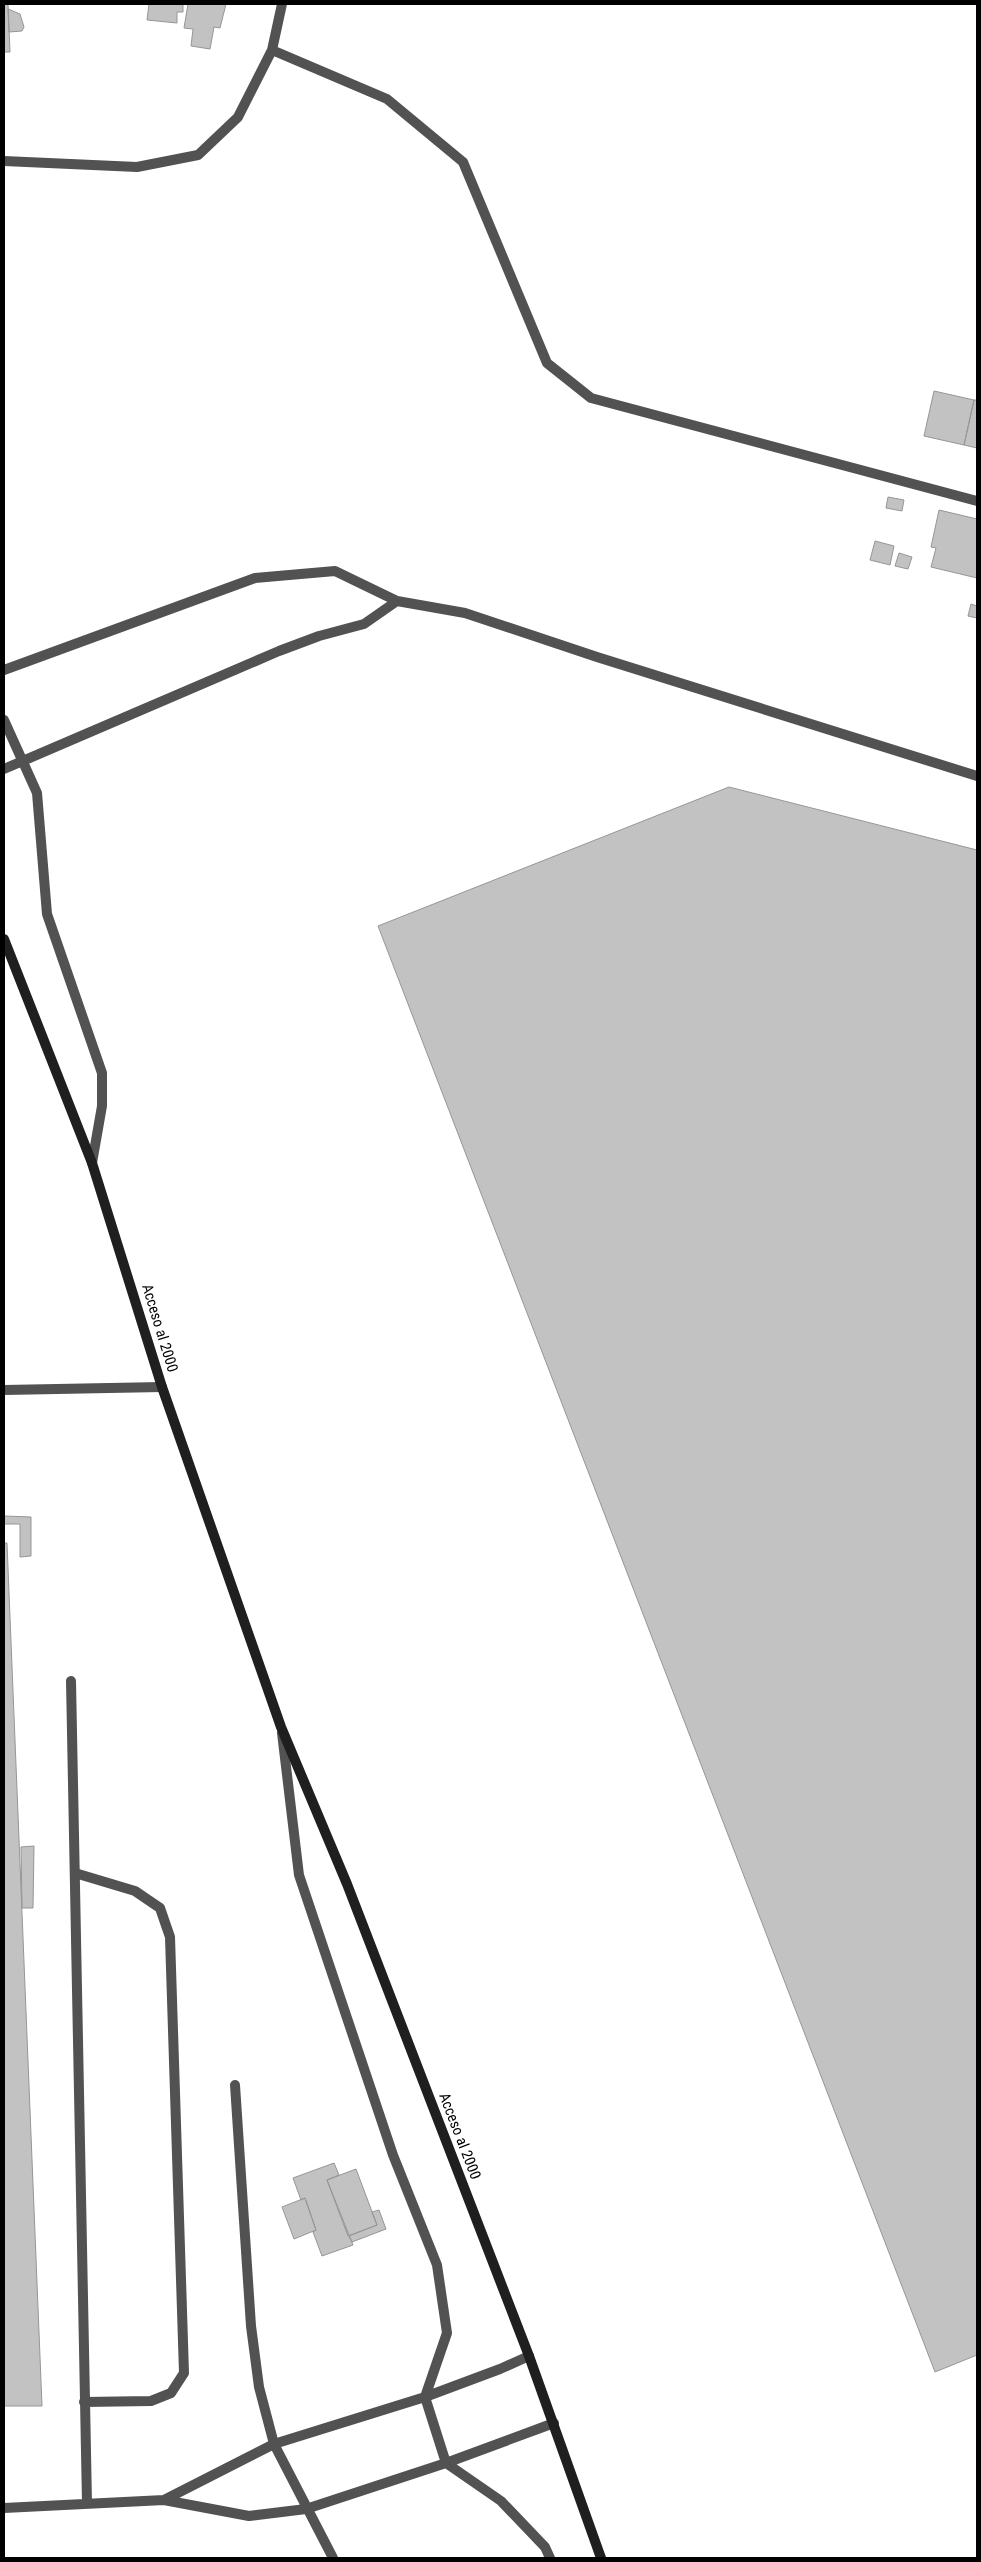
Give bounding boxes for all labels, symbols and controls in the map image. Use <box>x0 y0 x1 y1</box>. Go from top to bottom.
street label: Acceso al 2000 <box>138 1282 182 1374</box>
street label: Acceso al 2000 <box>435 2090 485 2182</box>

